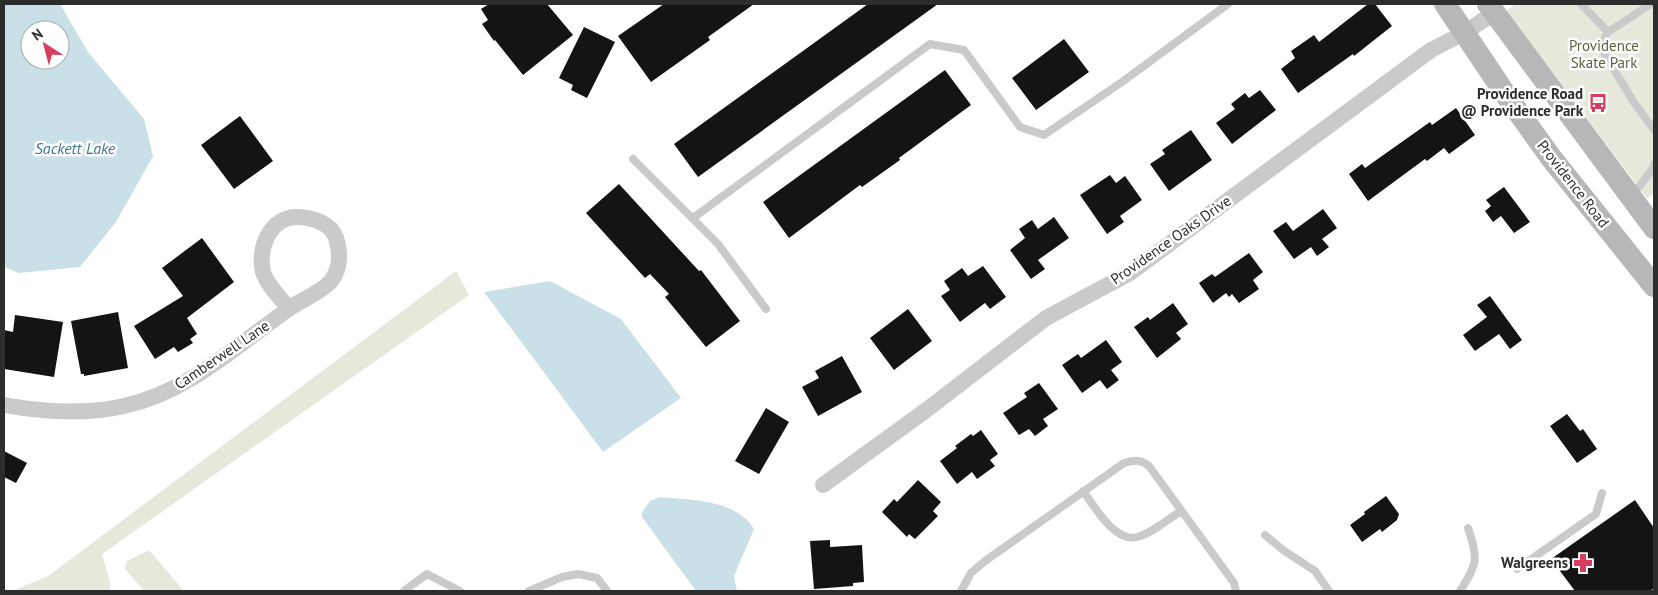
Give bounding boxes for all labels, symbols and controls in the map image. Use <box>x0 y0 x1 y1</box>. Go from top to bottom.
north arrow <box>20 20 70 70</box>
text: N <box>28 24 46 44</box>
park label: Providence Skate Park <box>1569 36 1639 72</box>
place label: Providence Road @ Providence Park <box>1461 84 1584 120</box>
bus stop icon: Providence Road @ Providence Park <box>1587 92 1609 114</box>
street label: Providence Road <box>1533 136 1613 231</box>
water label: Sackett Lake <box>35 138 116 158</box>
street label: Providence Oaks Drive <box>1107 191 1235 288</box>
street label: Camberwell Lane <box>171 316 273 393</box>
pharmacy icon: Walgreens <box>1572 552 1594 574</box>
place label: Walgreens <box>1501 553 1568 572</box>

